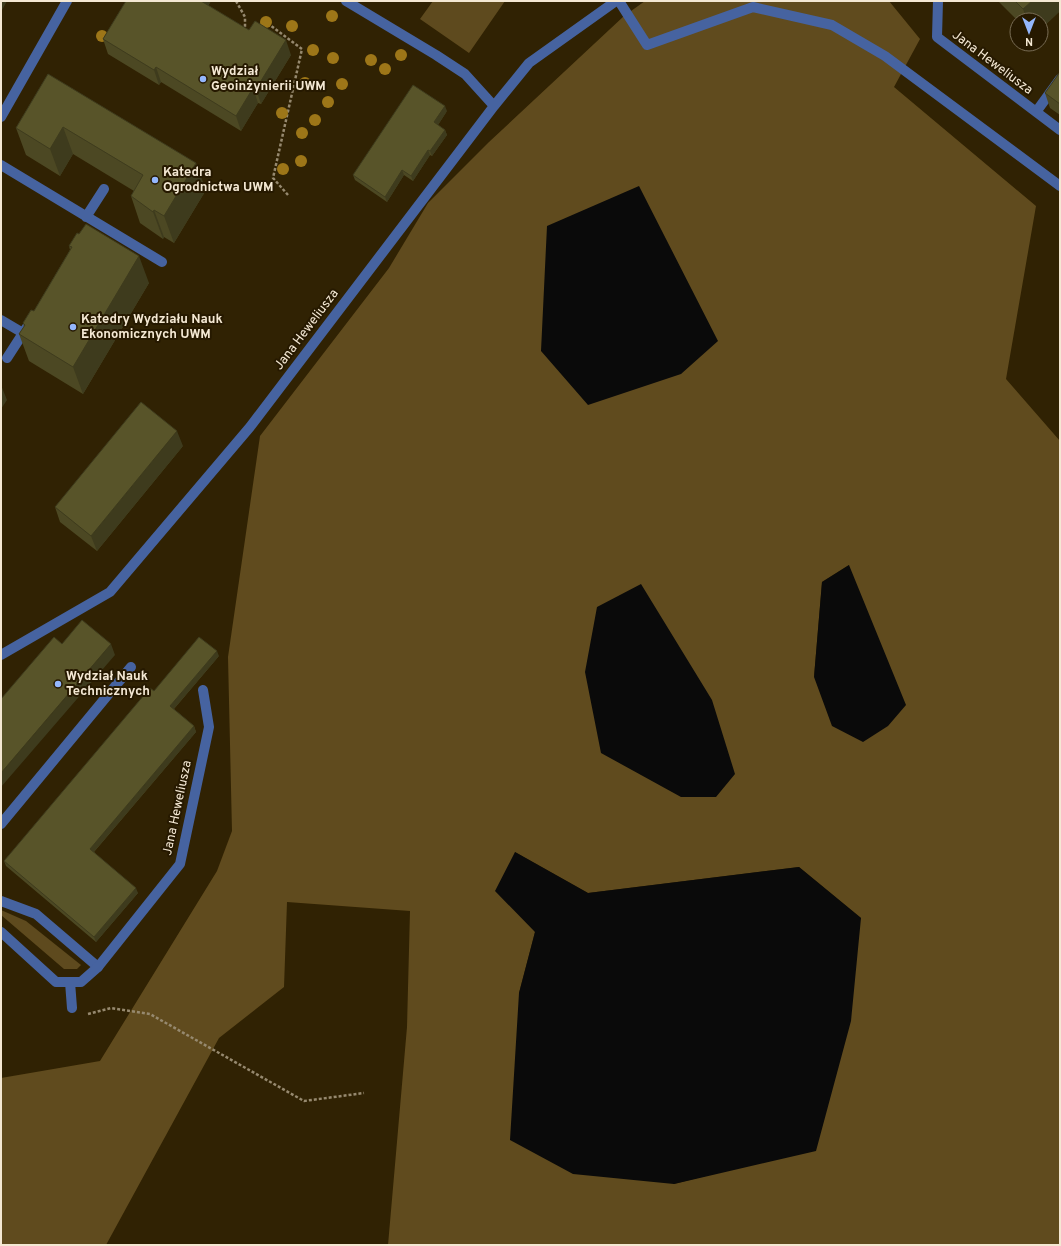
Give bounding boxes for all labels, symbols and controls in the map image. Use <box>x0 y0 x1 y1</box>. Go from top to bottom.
north arrow <box>1009 12 1049 52</box>
street label: Jana Heweliusza <box>948 27 1036 99</box>
text: N <box>1025 34 1033 48</box>
place label: Wydział Geoinżynierii UWM <box>211 64 326 95</box>
marker: Wydział Geoinżynierii UWM <box>198 74 208 84</box>
place label: Katedra Ogrodnictwa UWM <box>163 165 274 196</box>
marker: Katedra Ogrodnictwa UWM <box>150 175 160 185</box>
street label: Jana Heweliusza <box>271 286 343 374</box>
place label: Katedry Wydziału Nauk Ekonomicznych UWM <box>81 312 223 343</box>
marker: Katedry Wydziału Nauk Ekonomicznych UWM <box>68 322 78 332</box>
place label: Wydział Nauk Technicznych <box>66 669 150 700</box>
marker: Wydział Nauk Technicznych <box>53 679 63 689</box>
street label: Jana Heweliusza <box>160 759 196 857</box>

